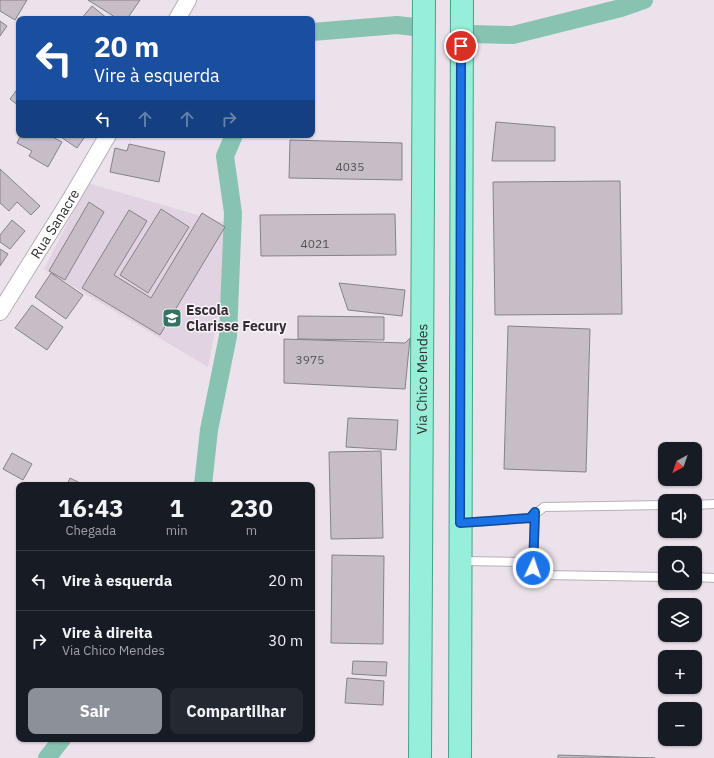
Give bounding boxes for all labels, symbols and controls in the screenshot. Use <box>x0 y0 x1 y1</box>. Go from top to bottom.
text: 20 m <box>94 28 159 65</box>
pin <box>444 29 478 63</box>
icon: left <box>28 32 80 84</box>
icon: arrive <box>450 35 472 57</box>
text: Vire à esquerda <box>94 64 220 87</box>
icon: left <box>92 108 114 130</box>
icon: ahead <box>134 108 156 130</box>
icon: ahead <box>176 108 198 130</box>
icon: right <box>218 108 240 130</box>
house number: 4035 <box>336 159 364 174</box>
street label: Rua Sanacre <box>27 186 84 262</box>
house number: 4021 <box>301 236 329 251</box>
place label: Escola Clarisse Fecury <box>186 301 287 335</box>
school or university icon: Escola Clarisse Fecury <box>161 307 183 329</box>
street label: Via Chico Mendes <box>413 323 431 434</box>
house number: 3975 <box>296 352 324 367</box>
north arrow <box>658 442 702 486</box>
map controls <box>658 442 702 746</box>
text: 16:43 <box>58 492 124 524</box>
text: 1 <box>169 492 184 524</box>
text: 230 <box>230 492 273 524</box>
button: sound <box>658 494 702 538</box>
text: Chegada <box>65 522 116 539</box>
text: min <box>166 522 188 539</box>
text: m <box>246 522 257 539</box>
button: search <box>658 546 702 590</box>
position arrow <box>512 547 554 589</box>
icon: left <box>28 570 50 592</box>
text: Vire à esquerda <box>62 571 172 590</box>
text: 20 m <box>268 571 303 590</box>
button: layers <box>658 598 702 642</box>
text: Vire à direita <box>62 623 152 642</box>
icon: right <box>28 630 50 652</box>
text: 30 m <box>268 631 303 650</box>
text: Via Chico Mendes <box>62 642 165 659</box>
button: + <box>658 650 702 694</box>
button: Sair <box>28 688 162 734</box>
button: Compartilhar <box>170 688 303 734</box>
button: − <box>658 702 702 746</box>

